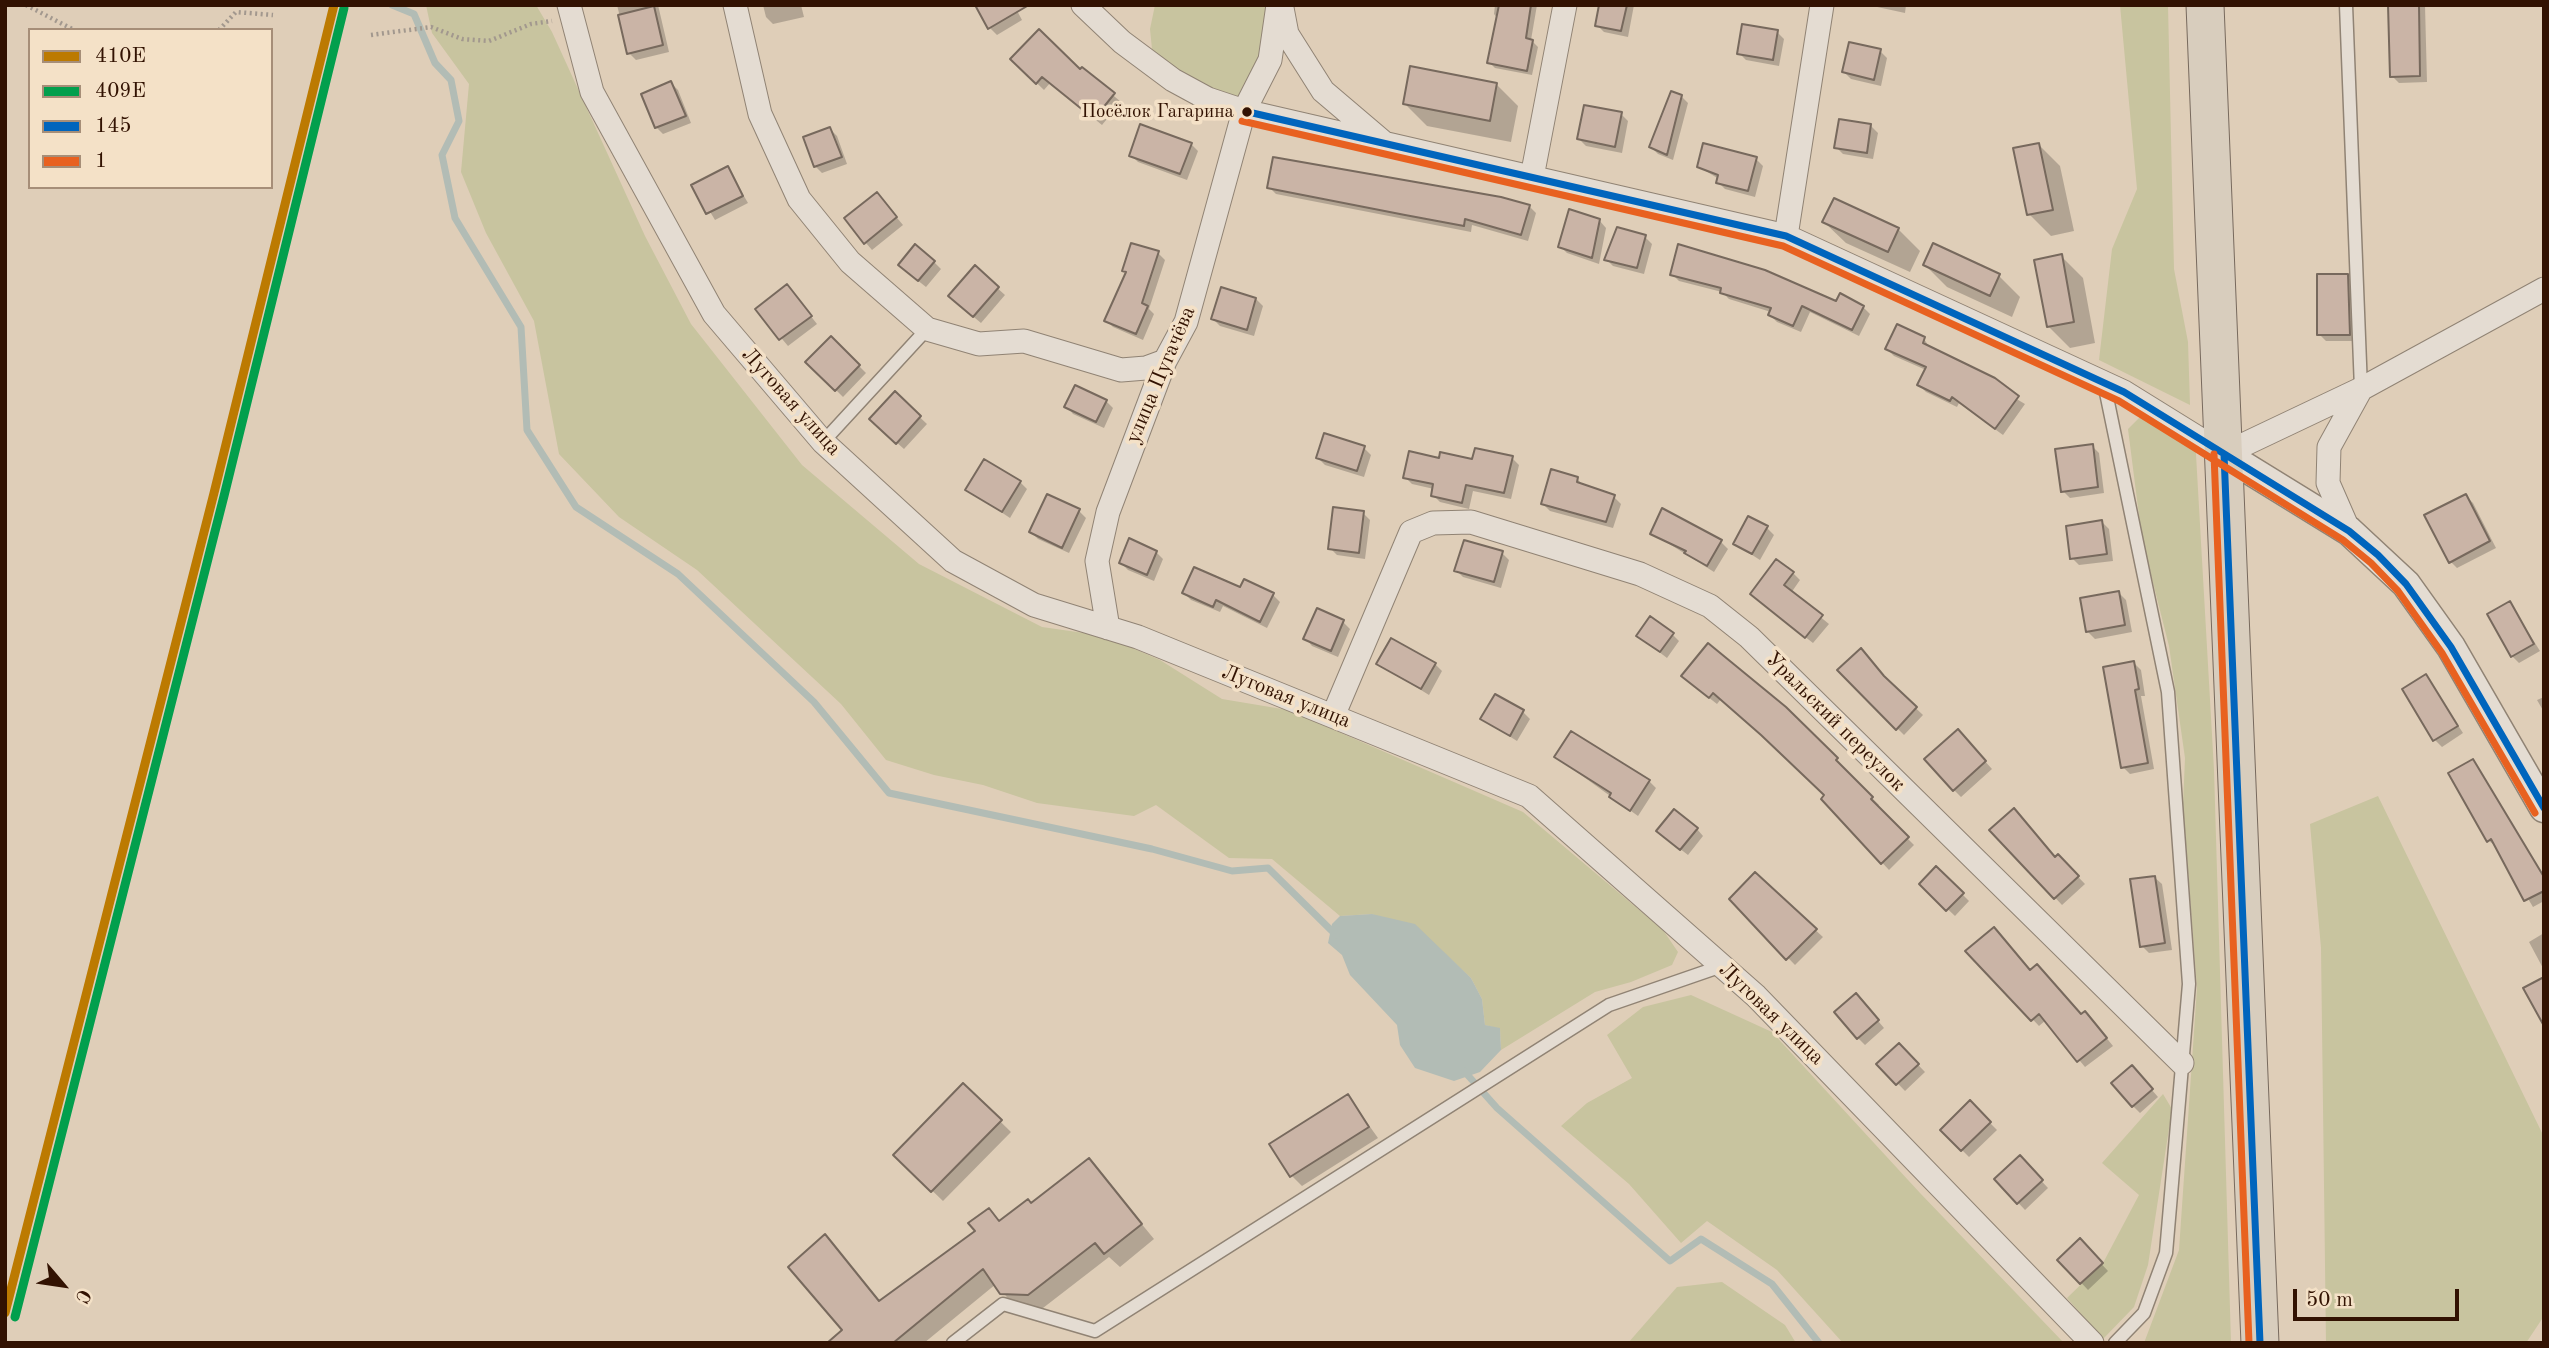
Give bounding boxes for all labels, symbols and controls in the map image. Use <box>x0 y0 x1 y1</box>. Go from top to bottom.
legend <box>28 28 273 189</box>
text: 410E <box>95 46 146 67</box>
text: 409E <box>95 81 146 102</box>
place label: Посёлок Гагарина <box>1081 101 1234 123</box>
marker: Посёлок Гагарина <box>1240 105 1254 119</box>
text: 145 <box>95 116 132 137</box>
text: 1 <box>95 151 107 172</box>
street label: улица Пугачёва <box>1121 303 1201 447</box>
street label: Луговая улица <box>736 343 846 461</box>
street label: Уральский переулок <box>1760 647 1910 797</box>
street label: Луговая улица <box>1218 660 1354 734</box>
street label: Луговая улица <box>1713 957 1829 1071</box>
north arrow <box>28 1250 98 1320</box>
scale bar <box>2297 1274 2463 1318</box>
text: С <box>70 1285 93 1306</box>
text: 50 m <box>2306 1290 2353 1311</box>

